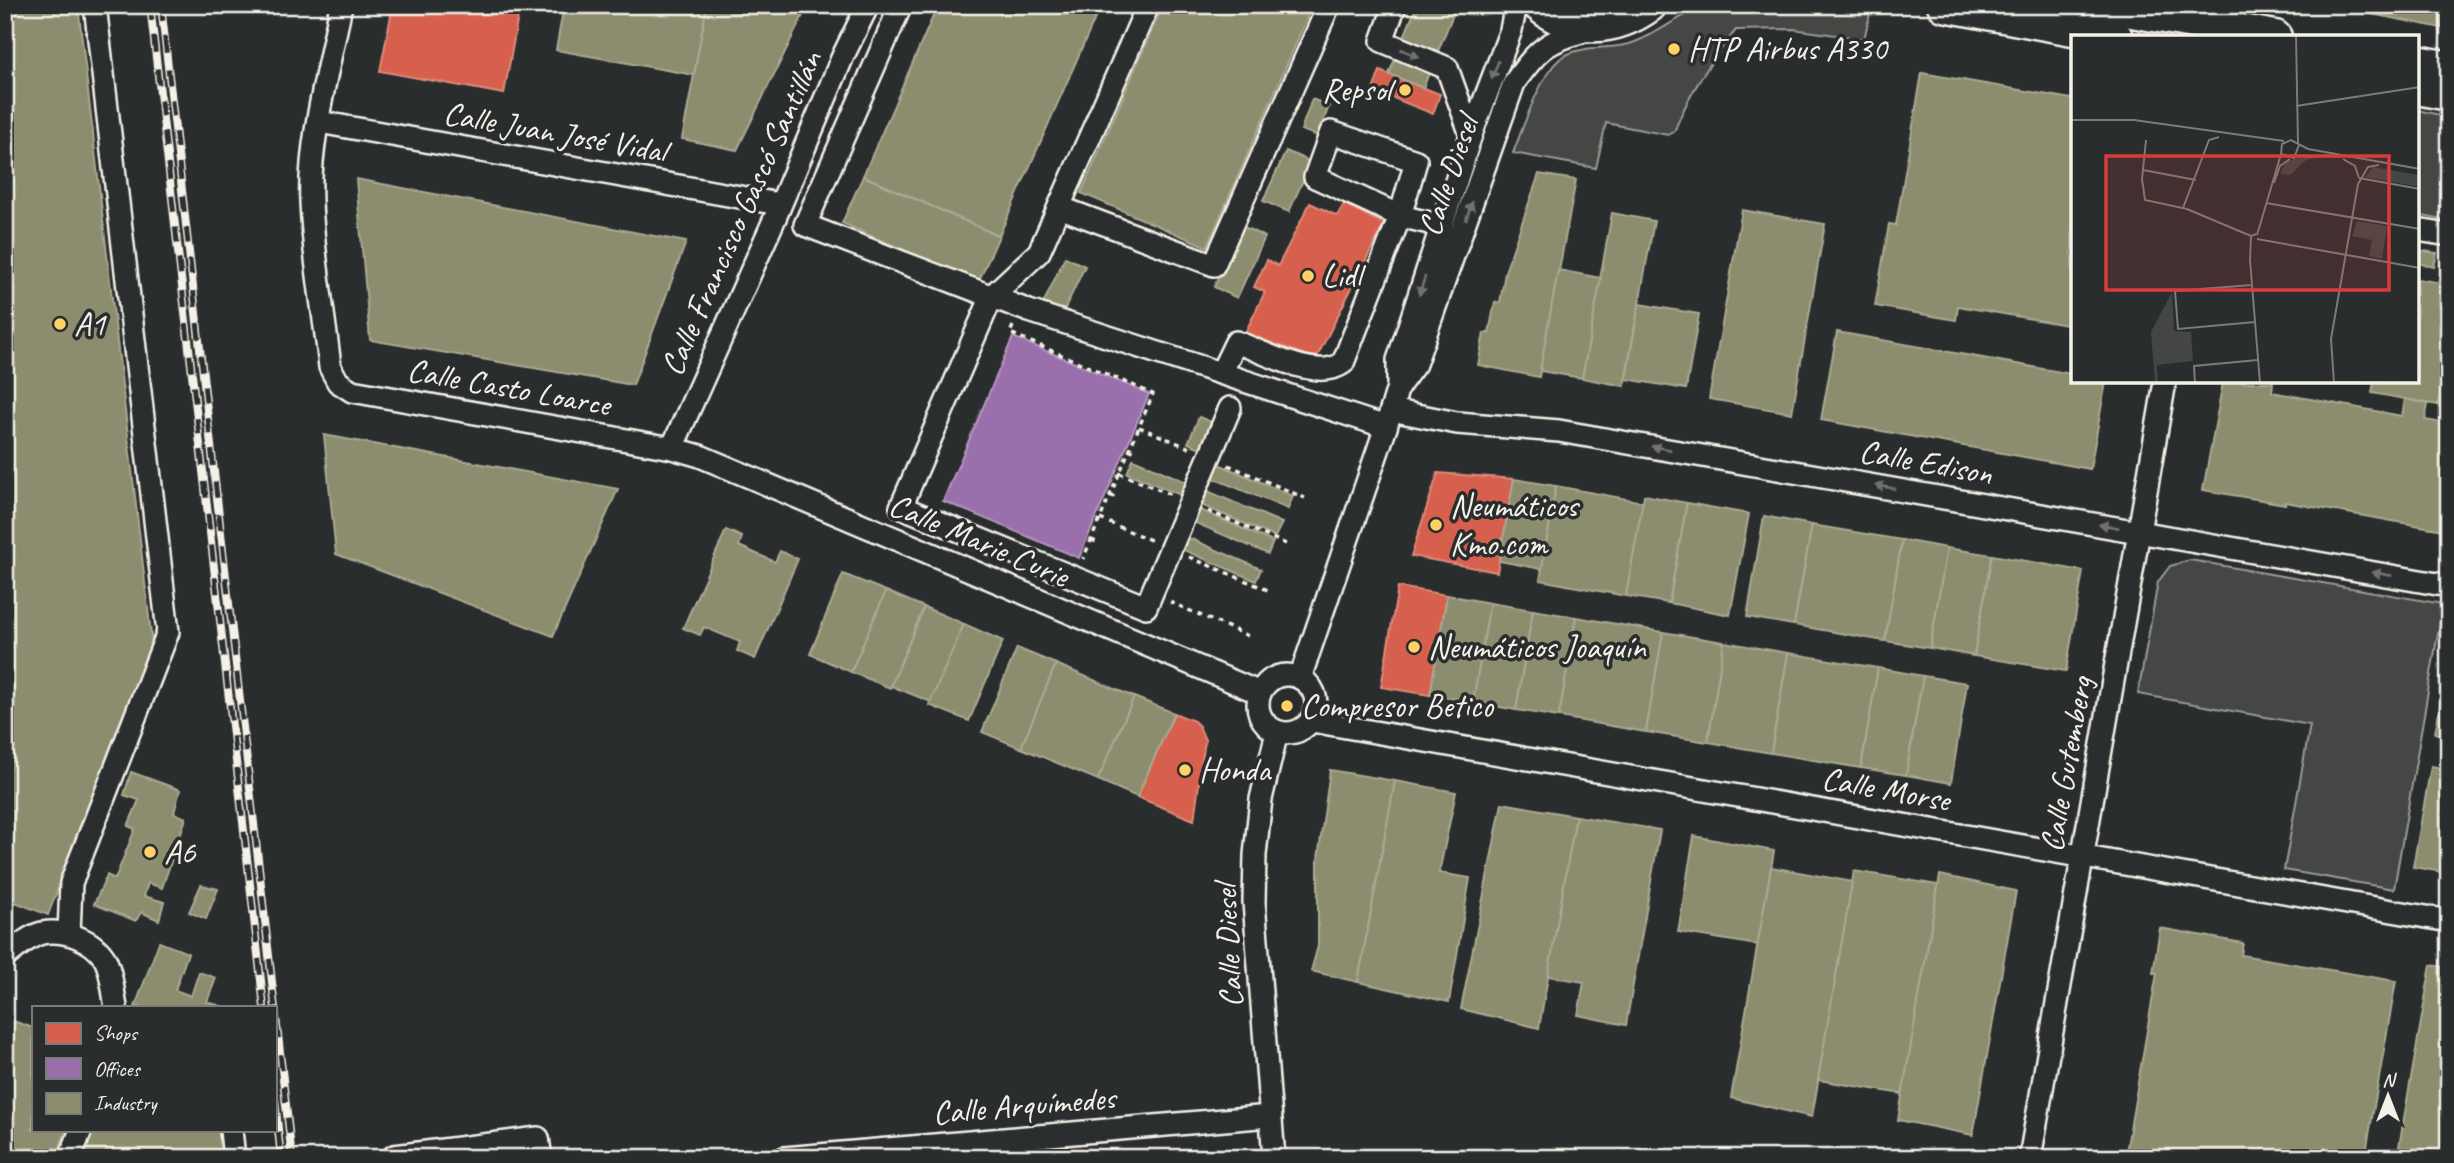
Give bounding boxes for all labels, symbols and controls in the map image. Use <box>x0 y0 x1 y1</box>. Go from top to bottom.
place label: HTP Airbus A330 <box>1688 28 1889 70</box>
inset map <box>2071 35 2419 383</box>
marker: HTP Airbus A330 <box>1666 41 1682 57</box>
street label: Calle Francisco Gascó Santillán <box>650 43 832 382</box>
one-way arrow <box>1400 47 1421 58</box>
one-way arrow <box>1490 60 1501 81</box>
place label: Repsol <box>1322 69 1396 111</box>
marker: Repsol <box>1397 82 1413 98</box>
street label: Calle Juan José Vidal <box>440 92 675 173</box>
street label: Calle Diesel <box>1408 106 1490 241</box>
one-way arrow <box>1464 200 1475 221</box>
place label: Lidl <box>1322 255 1367 297</box>
marker: Lidl <box>1300 268 1316 284</box>
one-way arrow <box>1417 275 1427 296</box>
place label: A1 <box>74 303 108 345</box>
marker: A1 <box>52 316 68 332</box>
street label: Calle Casto Loarce <box>404 348 616 426</box>
street label: Calle Edison <box>1856 430 1996 494</box>
one-way arrow <box>1650 442 1672 453</box>
one-way arrow <box>1874 481 1896 492</box>
street label: Calle Marie Curie <box>883 483 1077 598</box>
place label: Neumáticos Kmo.com <box>1450 485 1580 565</box>
marker: Neumáticos Kmo.com <box>1428 517 1444 533</box>
one-way arrow <box>2098 520 2120 531</box>
one-way arrow <box>2370 568 2392 579</box>
place label: Neumáticos Joaquín <box>1428 626 1647 668</box>
marker: Neumáticos Joaquín <box>1406 639 1422 655</box>
street label: Calle Gutemberg <box>2030 672 2102 855</box>
place label: Compresor Betico <box>1301 685 1494 727</box>
marker: Compresor Betico <box>1279 698 1295 714</box>
place label: Honda <box>1199 749 1272 791</box>
street label: Calle Morse <box>1819 757 1955 821</box>
marker: Honda <box>1177 762 1193 778</box>
place label: A6 <box>164 831 197 873</box>
marker: A6 <box>142 844 158 860</box>
street label: Calle Diesel <box>1204 878 1252 1009</box>
legend <box>32 1006 276 1132</box>
text: Shops <box>94 1020 139 1046</box>
text: Offices <box>94 1056 141 1082</box>
north arrow <box>2352 1062 2422 1132</box>
text: N <box>2382 1068 2397 1092</box>
street label: Calle Arquímedes <box>931 1076 1120 1134</box>
text: Industry <box>94 1090 158 1116</box>

